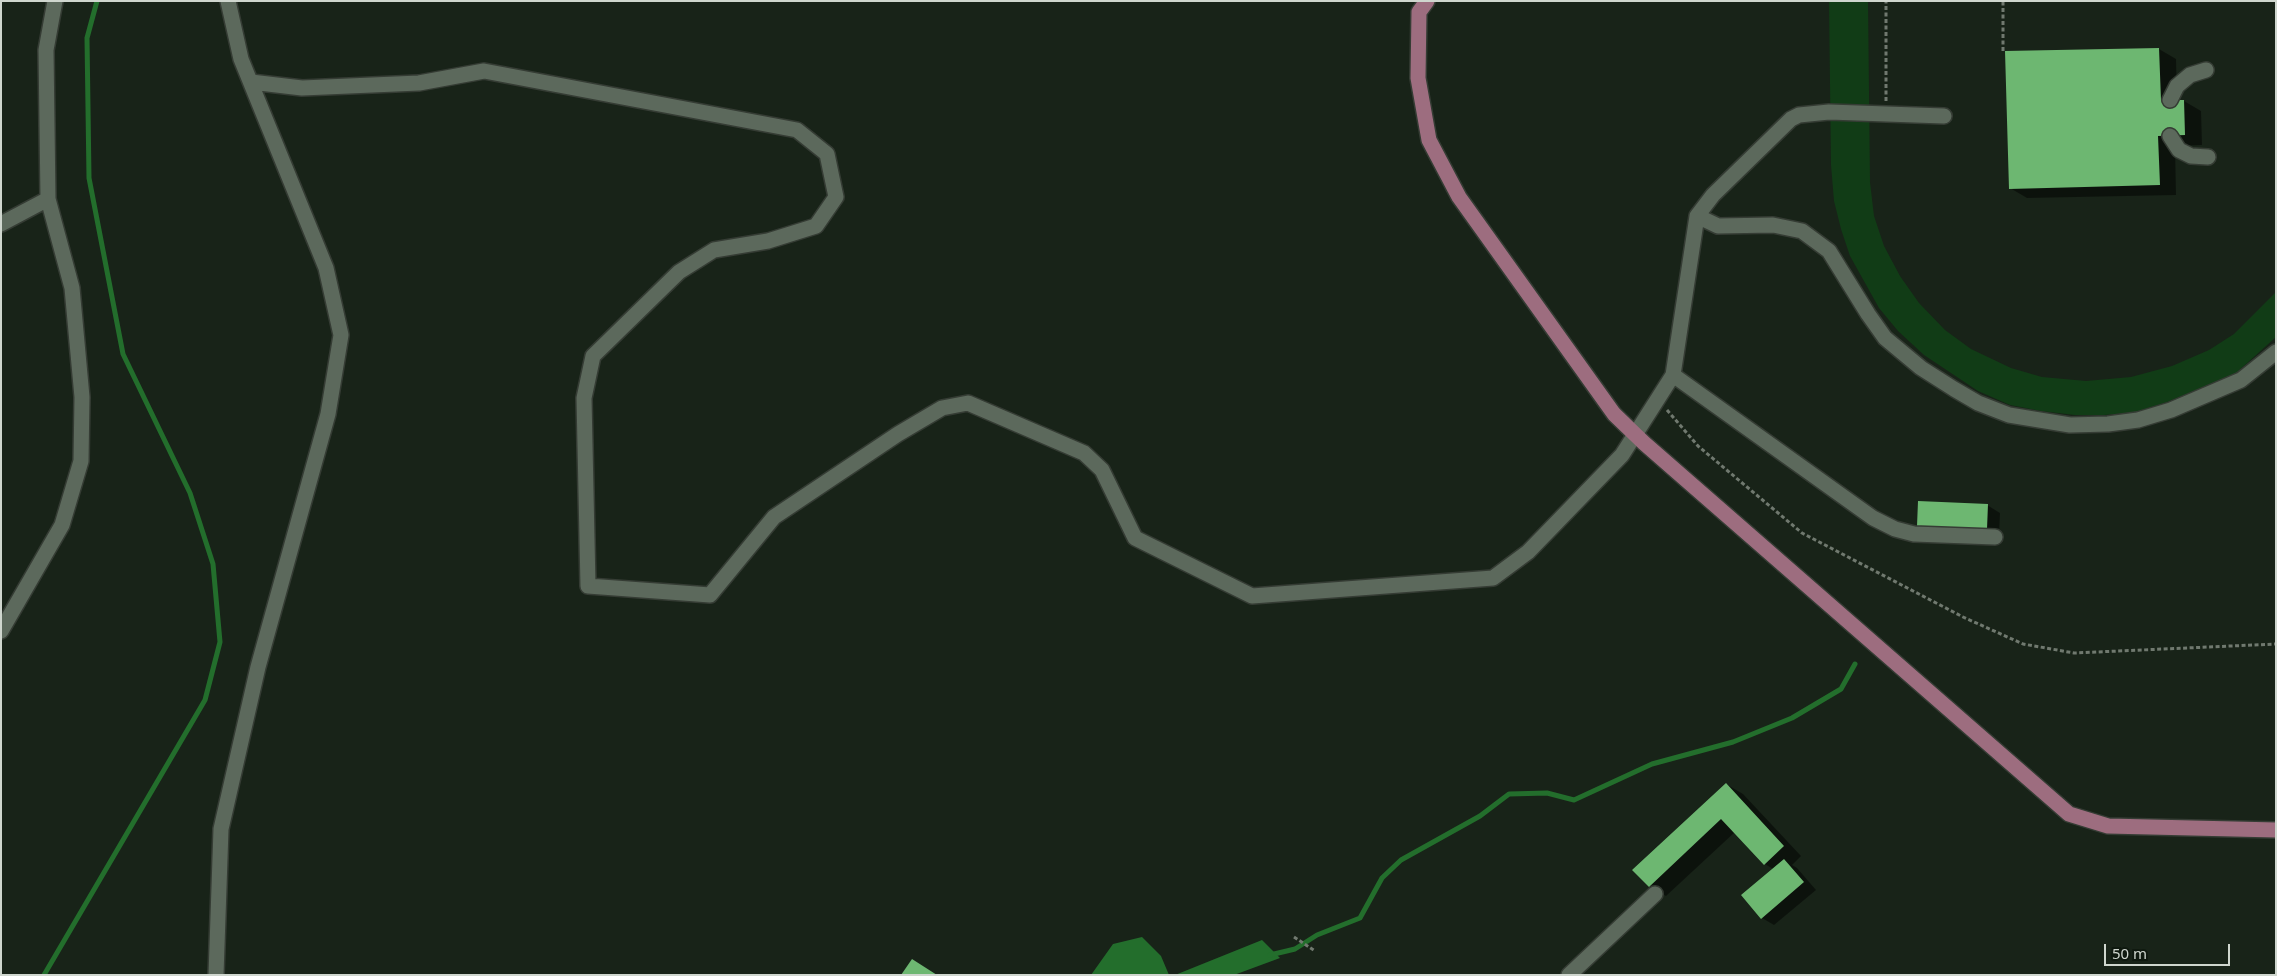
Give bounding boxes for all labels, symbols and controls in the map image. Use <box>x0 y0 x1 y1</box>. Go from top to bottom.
scale bar <box>2107 934 2233 966</box>
text: 50 m <box>2112 943 2147 963</box>

